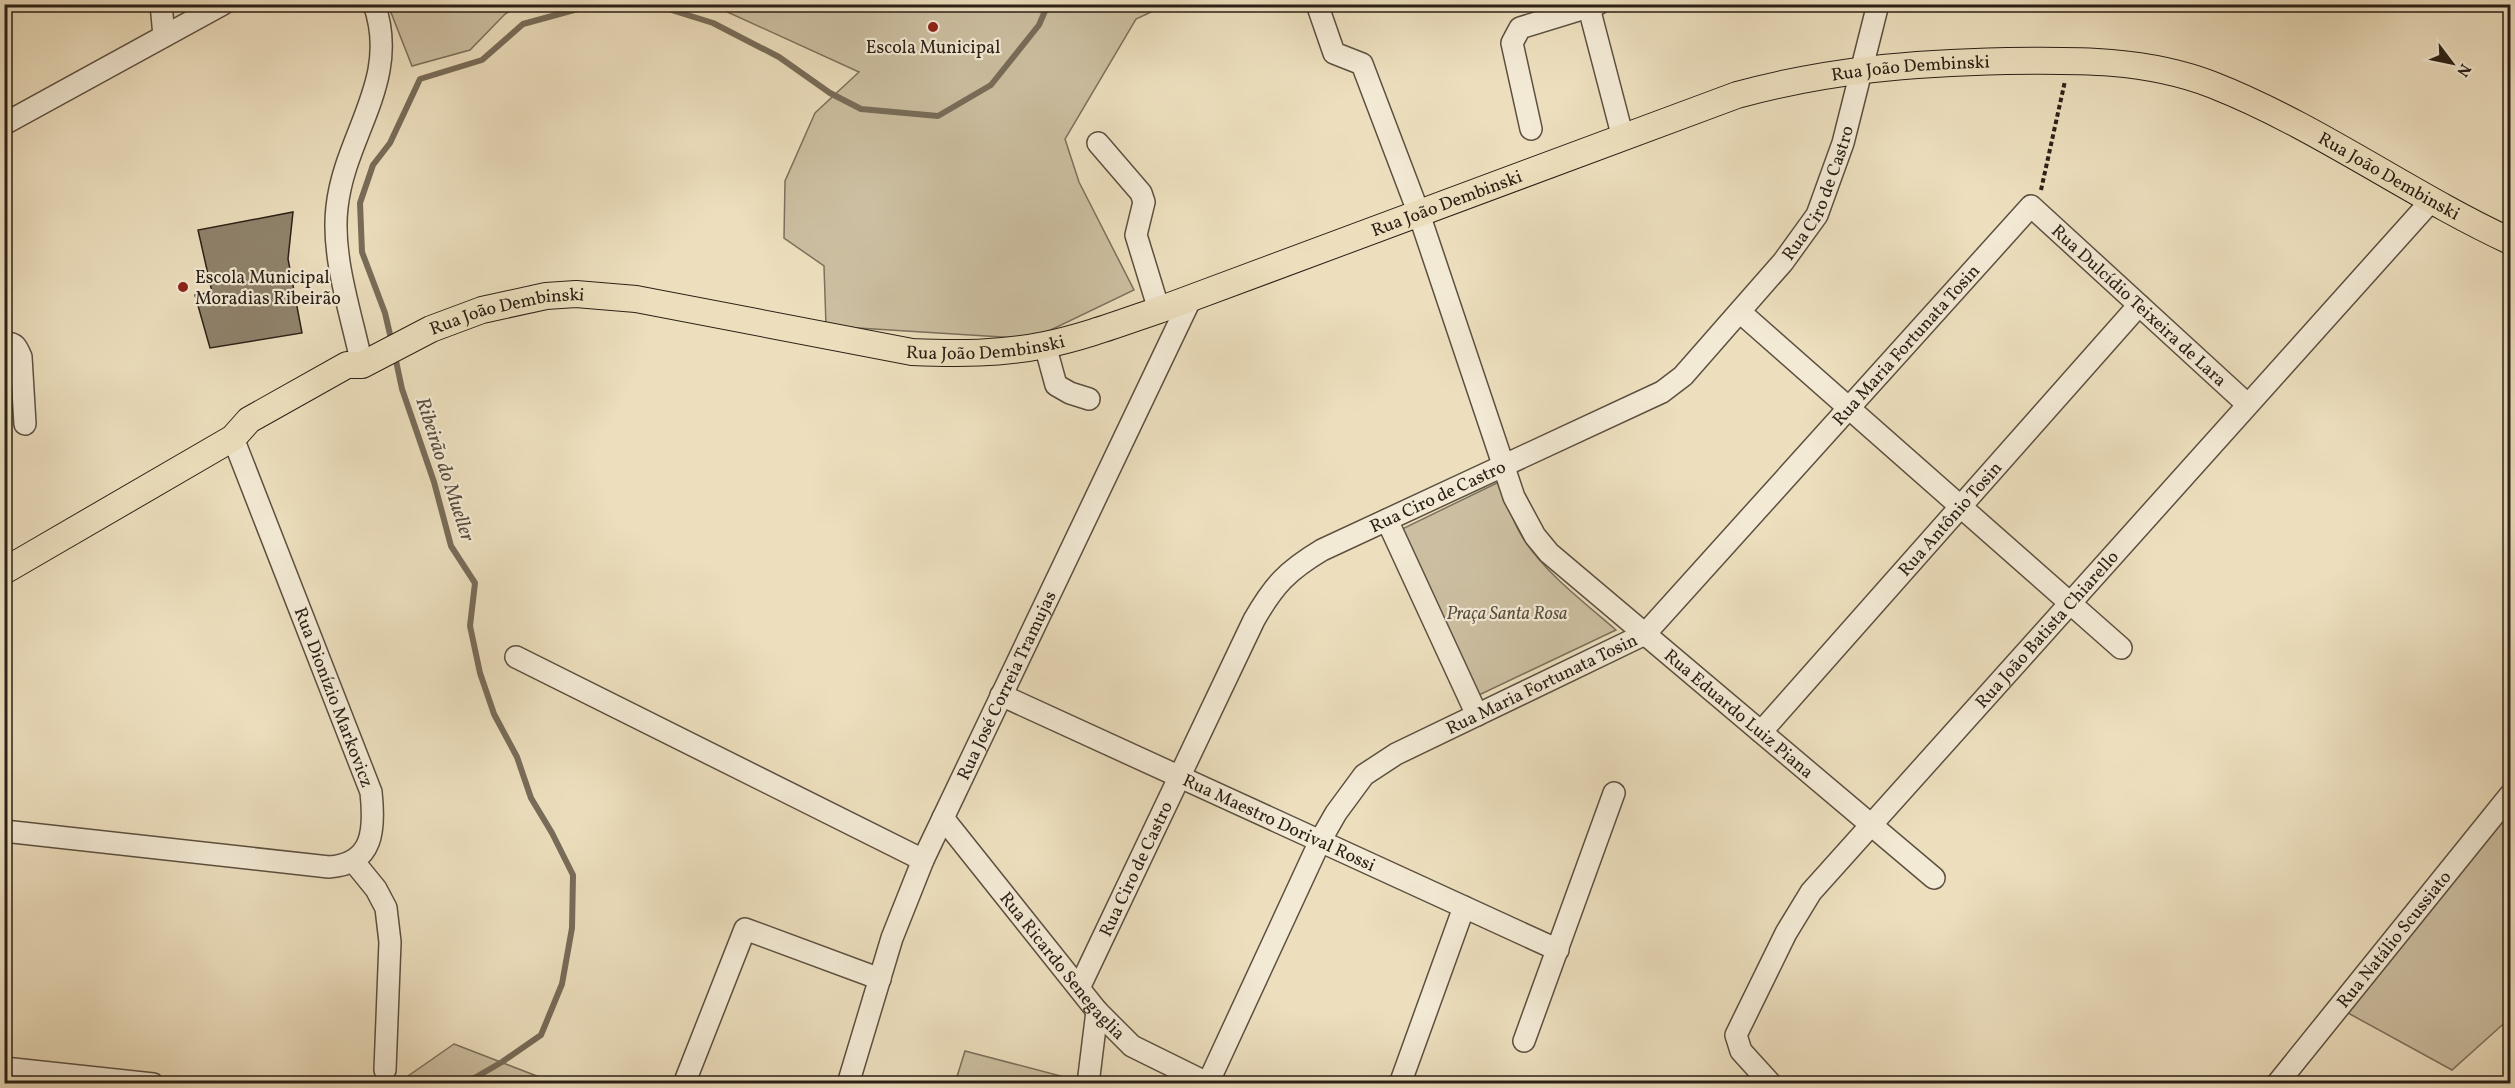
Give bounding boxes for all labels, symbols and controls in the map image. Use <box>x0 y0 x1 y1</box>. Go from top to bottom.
marker: Escola Municipal <box>926 20 940 34</box>
north arrow <box>2422 33 2482 93</box>
place label: Escola Municipal <box>866 36 1000 61</box>
street label: Rua João Dembinski <box>1830 50 1990 89</box>
text: N <box>2450 59 2475 81</box>
street label: Rua Ciro de Castro <box>1777 123 1861 266</box>
street label: Rua João Dembinski <box>2313 127 2464 227</box>
street label: Rua João Dembinski <box>1368 165 1526 244</box>
street label: Rua Dulcídio Teixeira de Lara <box>2045 220 2231 393</box>
street label: Rua Maria Fortunata Tosin <box>1827 260 1986 432</box>
place label: Escola Municipal Moradias Ribeirão <box>195 266 341 312</box>
marker: Escola Municipal Moradias Ribeirão <box>176 280 190 294</box>
street label: Rua João Dembinski <box>426 283 585 342</box>
street label: Rua João Dembinski <box>905 330 1068 367</box>
water label: Ribeirão do Mueller <box>408 394 481 546</box>
street label: Rua Ciro de Castro <box>1366 455 1510 540</box>
street label: Rua Antônio Tosin <box>1893 457 2009 582</box>
street label: Rua João Batista Chiarello <box>1970 546 2125 715</box>
street label: Rua José Correia Tramujas <box>952 587 1064 785</box>
park label: Praça Santa Rosa <box>1446 602 1568 627</box>
street label: Rua Dionízio Markovicz <box>287 604 379 791</box>
street label: Rua Maria Fortunata Tosin <box>1442 628 1642 742</box>
street label: Rua Eduardo Luiz Piana <box>1658 644 1818 785</box>
street label: Rua Maestro Dorival Rossi <box>1178 769 1379 879</box>
street label: Rua Ciro de Castro <box>1094 798 1180 941</box>
street label: Rua Natálio Scussiato <box>2332 866 2458 1014</box>
street label: Rua Ricardo Senegaglia <box>993 887 1130 1046</box>

